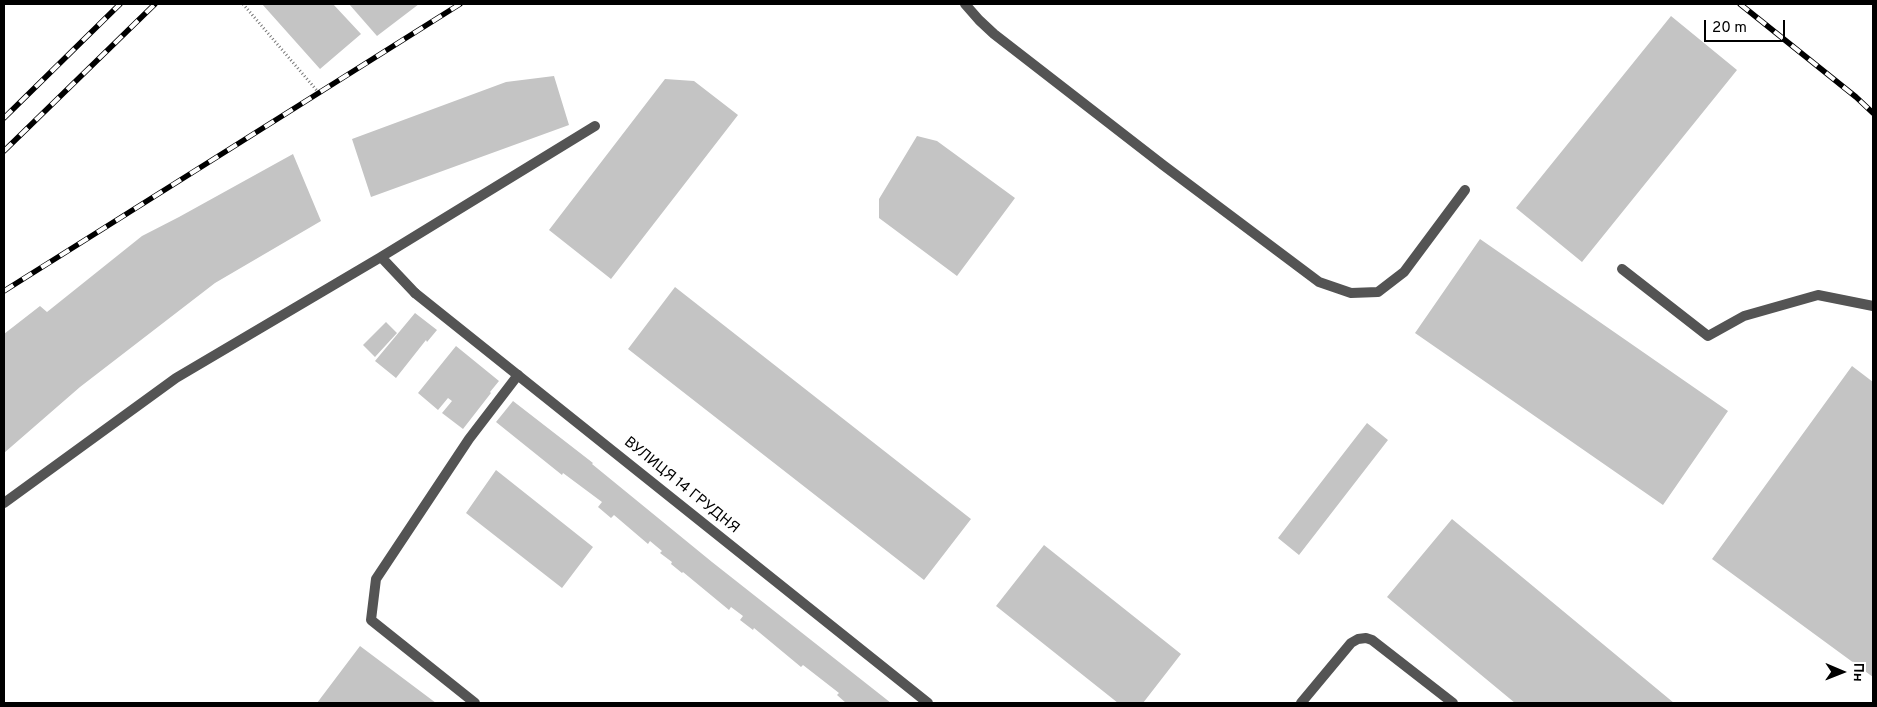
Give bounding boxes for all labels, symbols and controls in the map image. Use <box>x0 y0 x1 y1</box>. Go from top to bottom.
scale bar <box>1707 10 1788 42</box>
text: 20 m <box>1712 19 1747 38</box>
street label: ВУЛИЦЯ 14 ГРУДНЯ <box>620 434 742 538</box>
north arrow <box>1817 647 1867 697</box>
text: Пн <box>1849 663 1866 682</box>

